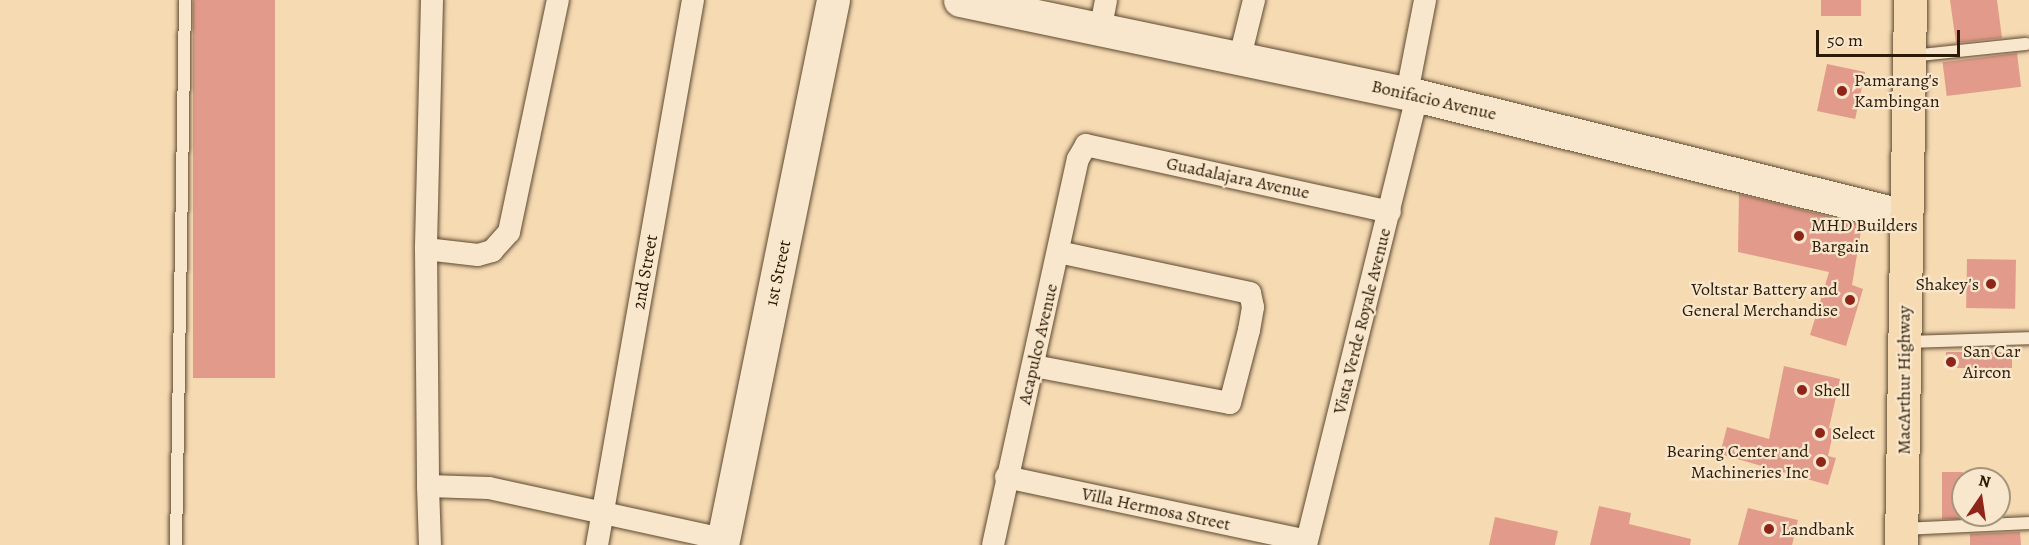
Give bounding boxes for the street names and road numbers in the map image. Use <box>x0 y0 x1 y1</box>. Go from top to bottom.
street label: Bonifacio Avenue <box>1369 75 1499 125</box>
street label: Guadalajara Avenue <box>1164 152 1312 204</box>
street label: Vista Verde Royale Avenue <box>1328 226 1396 416</box>
street label: 2nd Street <box>628 233 662 311</box>
street label: 1st Street <box>760 238 796 308</box>
street label: Acapulco Avenue <box>1014 282 1062 406</box>
street label: MacArthur Highway <box>1893 305 1915 455</box>
street label: Villa Hermosa Street <box>1080 483 1232 535</box>

